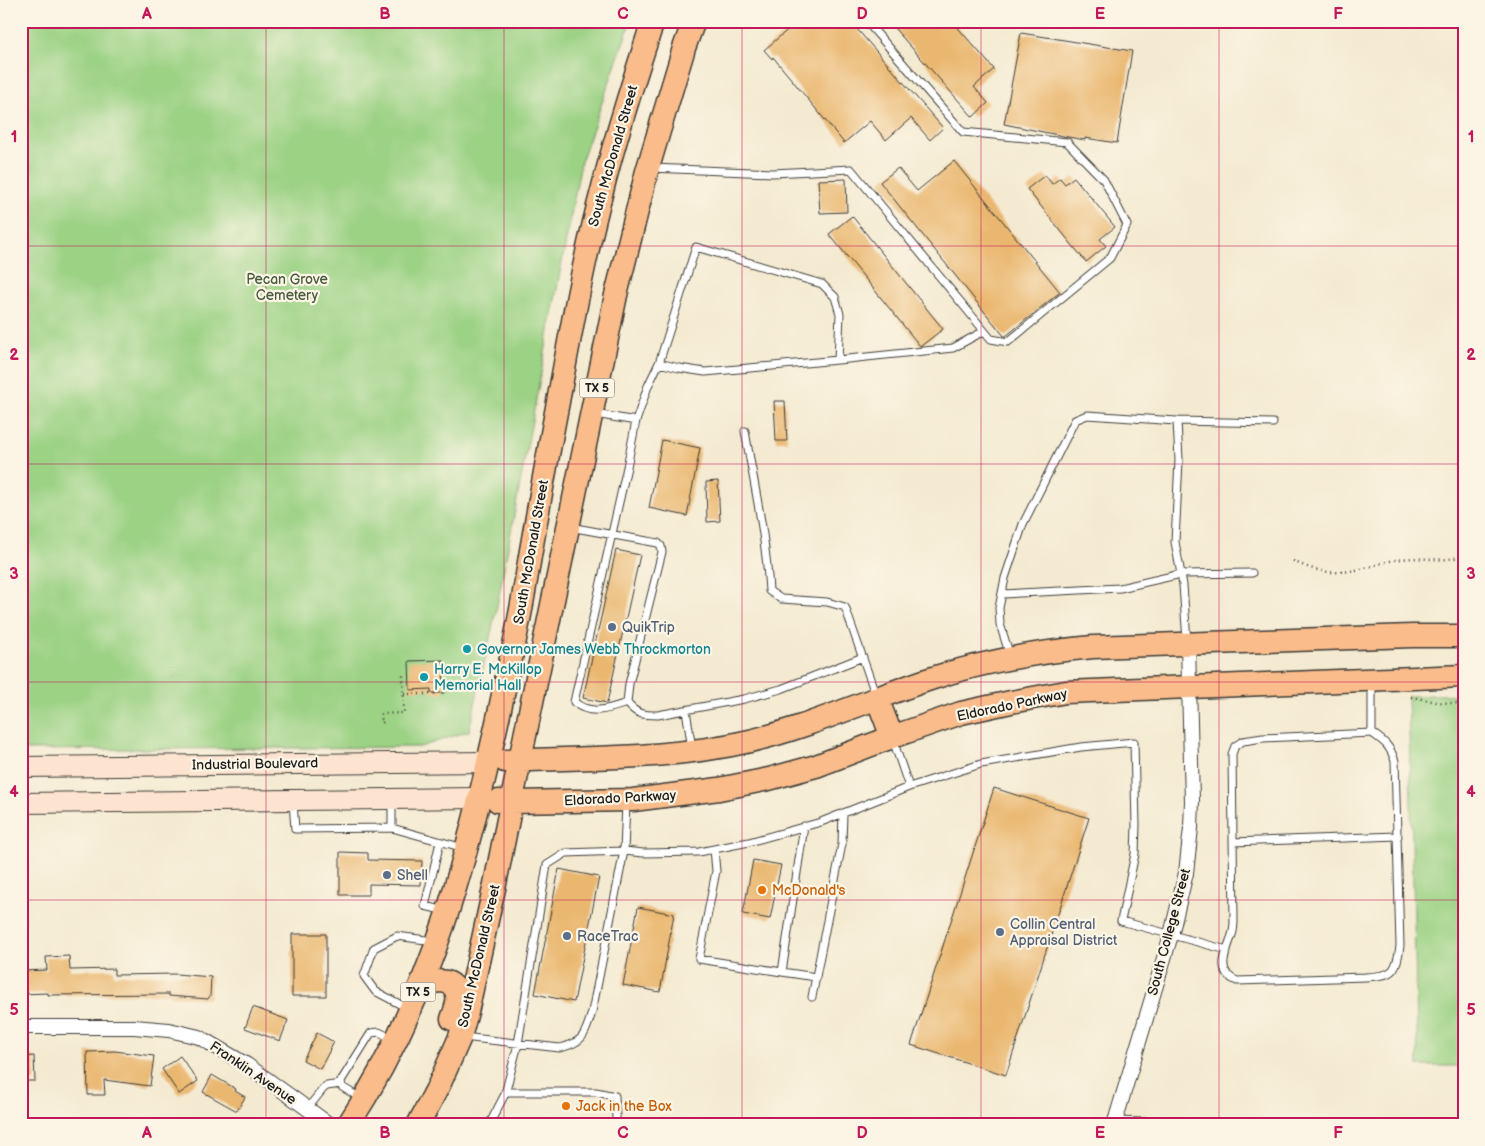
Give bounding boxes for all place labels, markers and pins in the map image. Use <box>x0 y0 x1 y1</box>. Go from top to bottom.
place label: QuikTrip <box>622 619 675 636</box>
marker: QuikTrip <box>606 621 618 633</box>
place label: Governor James Webb Throckmorton <box>477 641 711 658</box>
marker: Governor James Webb Throckmorton <box>461 643 473 655</box>
place label: Harry E. McKillop Memorial Hall <box>434 661 542 694</box>
marker: Harry E. McKillop Memorial Hall <box>418 671 430 683</box>
place label: Shell <box>397 867 428 884</box>
marker: Shell <box>381 869 393 881</box>
place label: McDonald's <box>772 882 846 899</box>
marker: McDonald's <box>756 884 768 896</box>
place label: Collin Central Appraisal District <box>1010 916 1118 949</box>
marker: Collin Central Appraisal District <box>994 926 1006 938</box>
place label: RaceTrac <box>577 928 639 945</box>
marker: RaceTrac <box>561 930 573 942</box>
place label: Jack in the Box <box>576 1098 672 1115</box>
marker: Jack in the Box <box>560 1100 572 1112</box>

